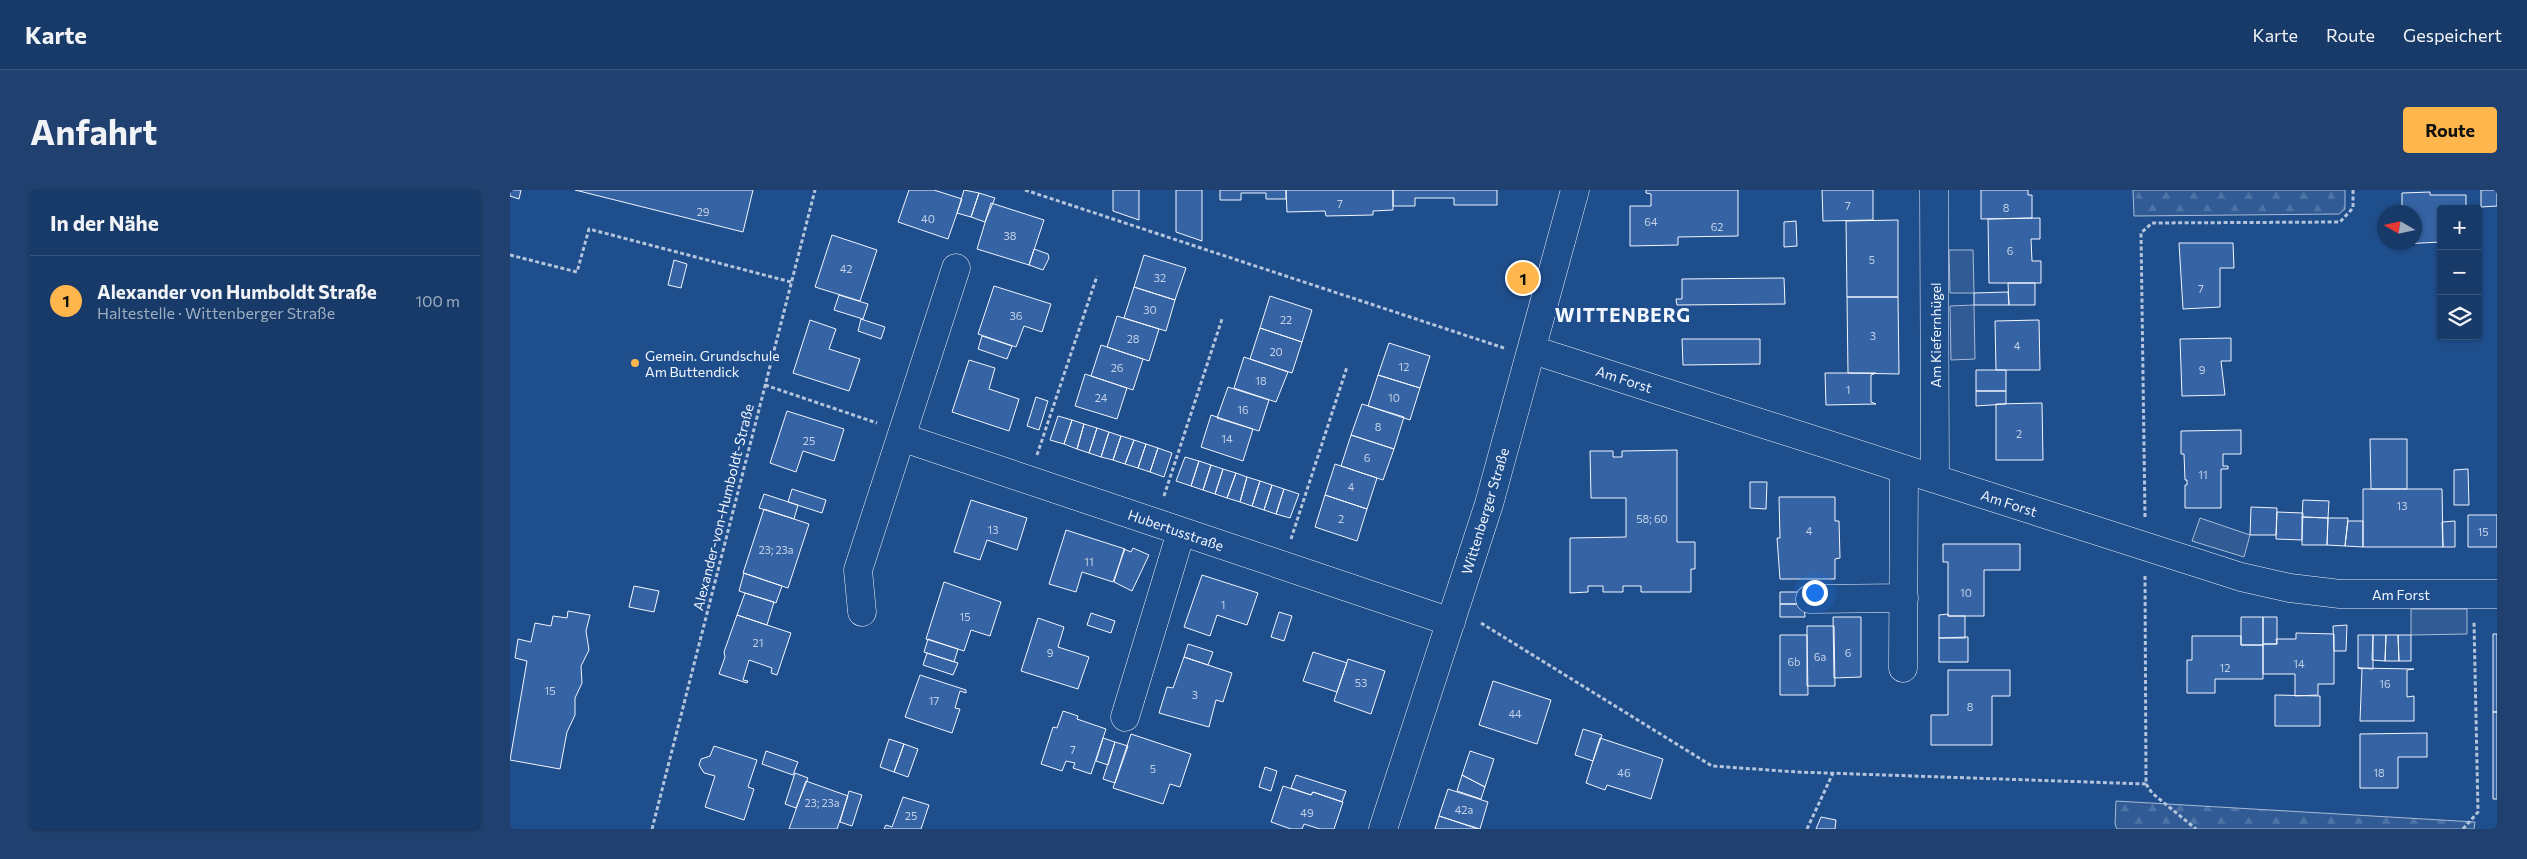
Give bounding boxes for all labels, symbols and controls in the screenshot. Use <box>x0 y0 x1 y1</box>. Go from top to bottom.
text: Karte <box>25 20 87 49</box>
text: Karte <box>2253 24 2298 46</box>
text: Route <box>2326 24 2375 46</box>
text: Gespeichert <box>2403 24 2502 46</box>
button: Route <box>2403 107 2497 153</box>
text: Anfahrt <box>30 109 157 152</box>
house number: 7 <box>1337 197 1343 210</box>
house number: 7 <box>1845 199 1851 212</box>
house number: 8 <box>2003 201 2010 214</box>
house number: 29 <box>697 205 710 218</box>
north arrow <box>2377 205 2422 250</box>
map controls <box>2437 205 2482 340</box>
button: + <box>2437 205 2482 250</box>
text: In der Nähe <box>50 210 159 235</box>
house number: 40 <box>921 212 935 225</box>
house number: 64 <box>1644 215 1658 228</box>
house number: 62 <box>1711 220 1723 233</box>
house number: 38 <box>1004 229 1017 242</box>
house number: 6 <box>2007 244 2014 257</box>
button: − <box>2437 250 2482 295</box>
house number: 5 <box>1869 253 1875 266</box>
pin: 1 <box>1507 259 1539 297</box>
house number: 42 <box>840 262 852 275</box>
house number: 32 <box>1154 271 1166 284</box>
text: Alexander von Humboldt Straße <box>97 280 377 303</box>
street label: Am Kiefernhügel <box>1927 282 1944 388</box>
house number: 7 <box>2198 282 2204 295</box>
text: 1 <box>62 291 70 310</box>
text: 100 m <box>415 291 460 310</box>
button: layers <box>2437 295 2482 340</box>
text: Haltestelle · Wittenberger Straße <box>97 303 335 322</box>
house number: 30 <box>1143 303 1157 316</box>
district label: WITTENBERG <box>1555 303 1691 326</box>
house number: 36 <box>1010 309 1023 322</box>
house number: 22 <box>1280 313 1292 326</box>
house number: 3 <box>1870 329 1876 342</box>
house number: 28 <box>1127 332 1140 345</box>
house number: 4 <box>2014 339 2021 352</box>
house number: 20 <box>1269 345 1283 358</box>
place label: Gemein. Grundschule Am Buttendick <box>645 347 780 380</box>
marker: Gemein. Grundschule Am Buttendick <box>629 357 641 369</box>
house number: 12 <box>1399 360 1409 373</box>
house number: 26 <box>1111 361 1124 374</box>
street label: Am Forst <box>1594 362 1654 396</box>
house number: 9 <box>2199 363 2206 376</box>
house number: 18 <box>1255 374 1267 387</box>
house number: 1 <box>1846 383 1850 396</box>
house number: 24 <box>1095 391 1108 404</box>
house number: 10 <box>1388 391 1400 404</box>
street label: Alexander-von-Humboldt-Straße <box>689 402 757 612</box>
house number: 16 <box>1237 403 1249 416</box>
house number: 8 <box>1375 420 1382 433</box>
house number: 2 <box>2016 427 2022 440</box>
house number: 14 <box>1221 432 1233 445</box>
house number: 25 <box>803 434 815 447</box>
street label: Wittenberger Straße <box>1458 446 1512 576</box>
house number: 6 <box>1364 451 1371 464</box>
house number: 11 <box>2198 468 2208 481</box>
house number: 4 <box>1348 480 1355 493</box>
street label: Am Forst <box>1979 486 2039 520</box>
house number: 13 <box>2397 499 2407 512</box>
street label: Hubertusstraße <box>1126 506 1226 554</box>
house number: 2 <box>1338 512 1344 525</box>
house number: 58; 60 <box>1636 512 1668 526</box>
house number: 13 <box>988 523 998 536</box>
house number: 4 <box>1806 524 1813 537</box>
house number: 15 <box>2477 525 2489 538</box>
house number: 23; 23a <box>758 543 794 557</box>
house number: 11 <box>1084 555 1094 568</box>
your location <box>1802 580 1828 606</box>
house number: 10 <box>1960 586 1972 599</box>
street label: Am Forst <box>2372 586 2430 603</box>
house number: 1 <box>1221 598 1225 611</box>
house number: 15 <box>959 610 971 623</box>
house number: 21 <box>753 636 763 649</box>
house number: 9 <box>1047 646 1054 659</box>
house number: 6 <box>1845 646 1852 659</box>
house number: 6a <box>1814 650 1826 663</box>
house number: 6b <box>1787 655 1801 668</box>
house number: 14 <box>2293 657 2305 670</box>
house number: 12 <box>2220 661 2230 674</box>
house number: 53 <box>1355 676 1367 689</box>
house number: 16 <box>2379 677 2391 690</box>
house number: 15 <box>544 684 556 697</box>
house number: 3 <box>1192 688 1198 701</box>
house number: 17 <box>929 694 939 707</box>
house number: 8 <box>1967 700 1974 713</box>
house number: 44 <box>1508 707 1522 720</box>
house number: 7 <box>1070 743 1076 756</box>
house number: 5 <box>1150 762 1156 775</box>
house number: 46 <box>1617 766 1631 779</box>
house number: 18 <box>2373 766 2385 779</box>
house number: 23; 23a <box>804 796 840 810</box>
house number: 42a <box>1455 803 1473 816</box>
house number: 49 <box>1300 806 1314 819</box>
house number: 25 <box>905 809 917 822</box>

